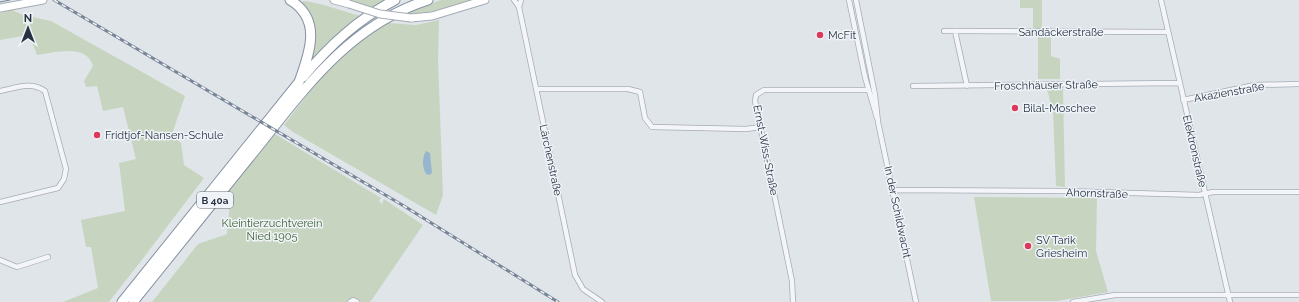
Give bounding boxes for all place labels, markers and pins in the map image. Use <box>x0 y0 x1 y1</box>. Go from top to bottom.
place label: McFit <box>828 29 856 42</box>
marker: McFit <box>815 30 825 40</box>
place label: Bilal-Moschee <box>1023 102 1096 115</box>
marker: Bilal-Moschee <box>1010 103 1020 113</box>
place label: Fridtjof-Nansen-Schule <box>105 129 224 142</box>
marker: Fridtjof-Nansen-Schule <box>92 130 102 140</box>
place label: SV Tarik Griesheim <box>1036 234 1087 260</box>
marker: SV Tarik Griesheim <box>1023 241 1033 251</box>

